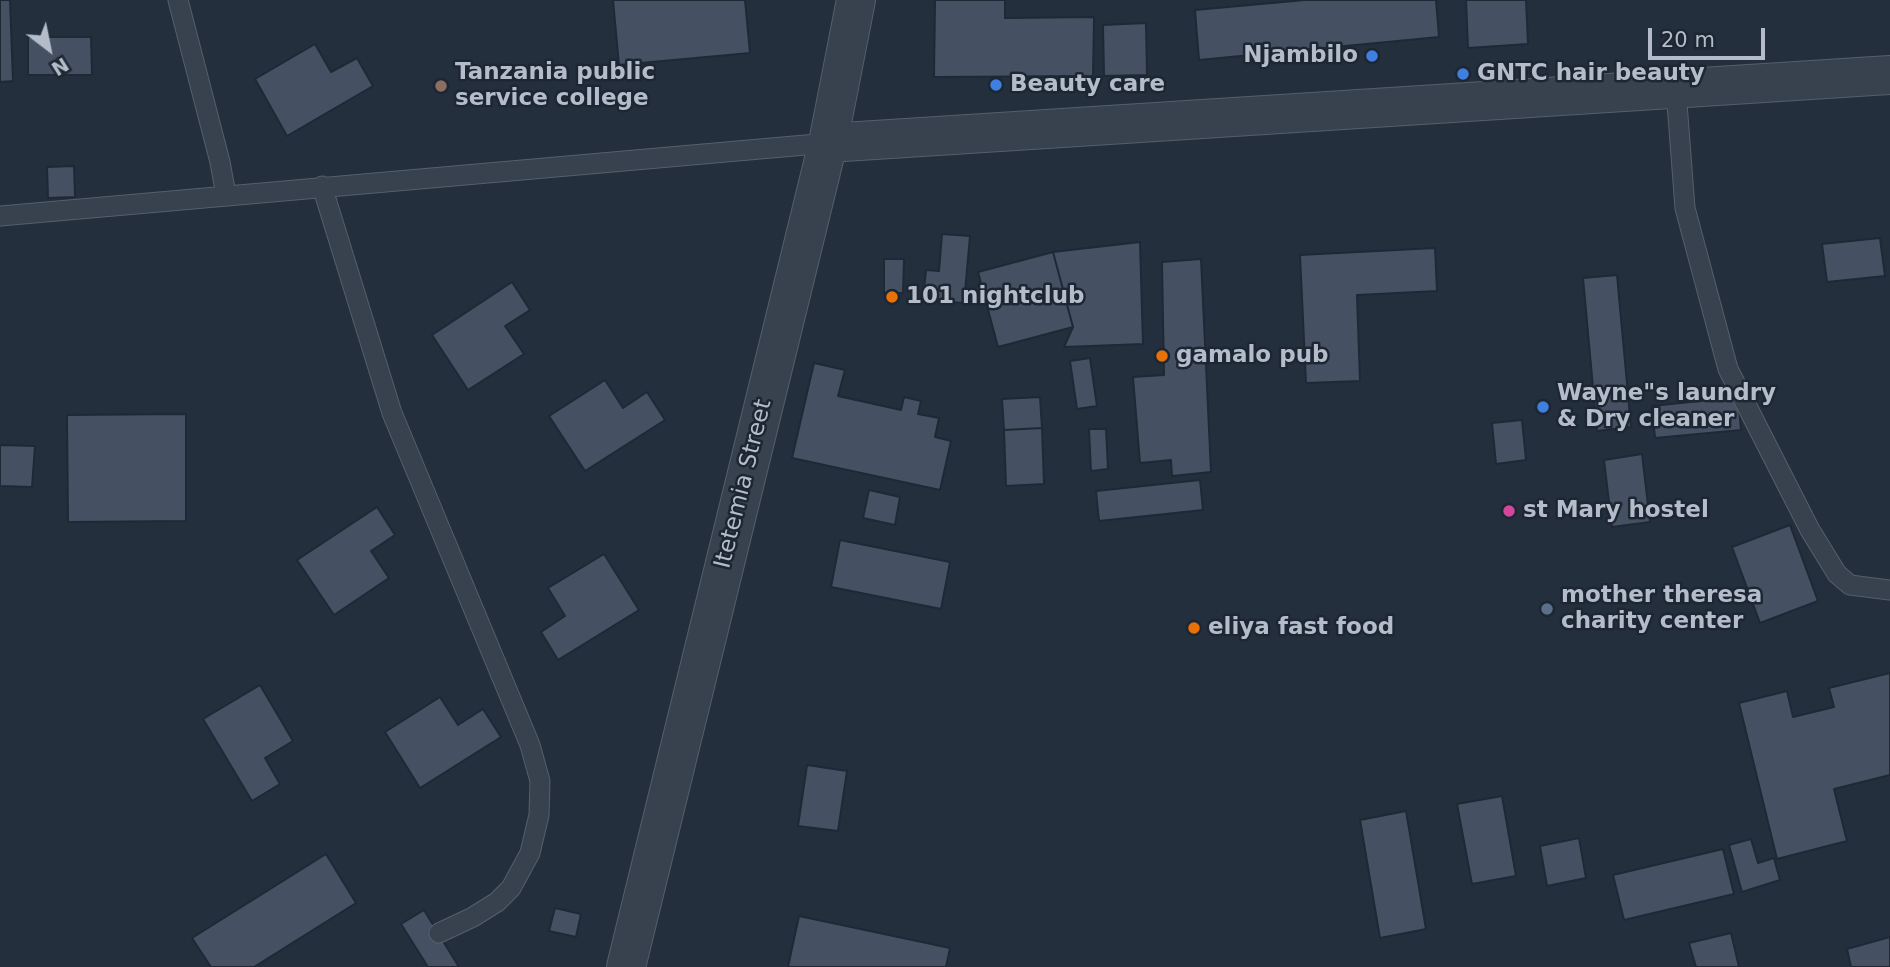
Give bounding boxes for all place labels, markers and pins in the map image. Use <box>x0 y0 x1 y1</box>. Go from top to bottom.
place label: Njambilo <box>1243 42 1358 70</box>
marker: Njambilo <box>1364 48 1380 64</box>
place label: Tanzania public service college <box>455 59 655 113</box>
place label: GNTC hair beauty <box>1477 60 1705 88</box>
marker: GNTC hair beauty <box>1455 66 1471 82</box>
place label: Beauty care <box>1010 71 1165 99</box>
marker: Beauty care <box>988 77 1004 93</box>
marker: Tanzania public service college <box>433 78 449 94</box>
place label: 101 nightclub <box>906 283 1084 311</box>
marker: 101 nightclub <box>884 289 900 305</box>
place label: gamalo pub <box>1176 342 1328 370</box>
marker: gamalo pub <box>1154 348 1170 364</box>
place label: Wayne"s laundry & Dry cleaner <box>1557 380 1776 434</box>
marker: Wayne"s laundry & Dry cleaner <box>1535 399 1551 415</box>
place label: st Mary hostel <box>1523 497 1709 525</box>
marker: st Mary hostel <box>1501 503 1517 519</box>
place label: mother theresa charity center <box>1561 582 1762 636</box>
marker: mother theresa charity center <box>1539 601 1555 617</box>
place label: eliya fast food <box>1208 614 1394 642</box>
marker: eliya fast food <box>1186 620 1202 636</box>

